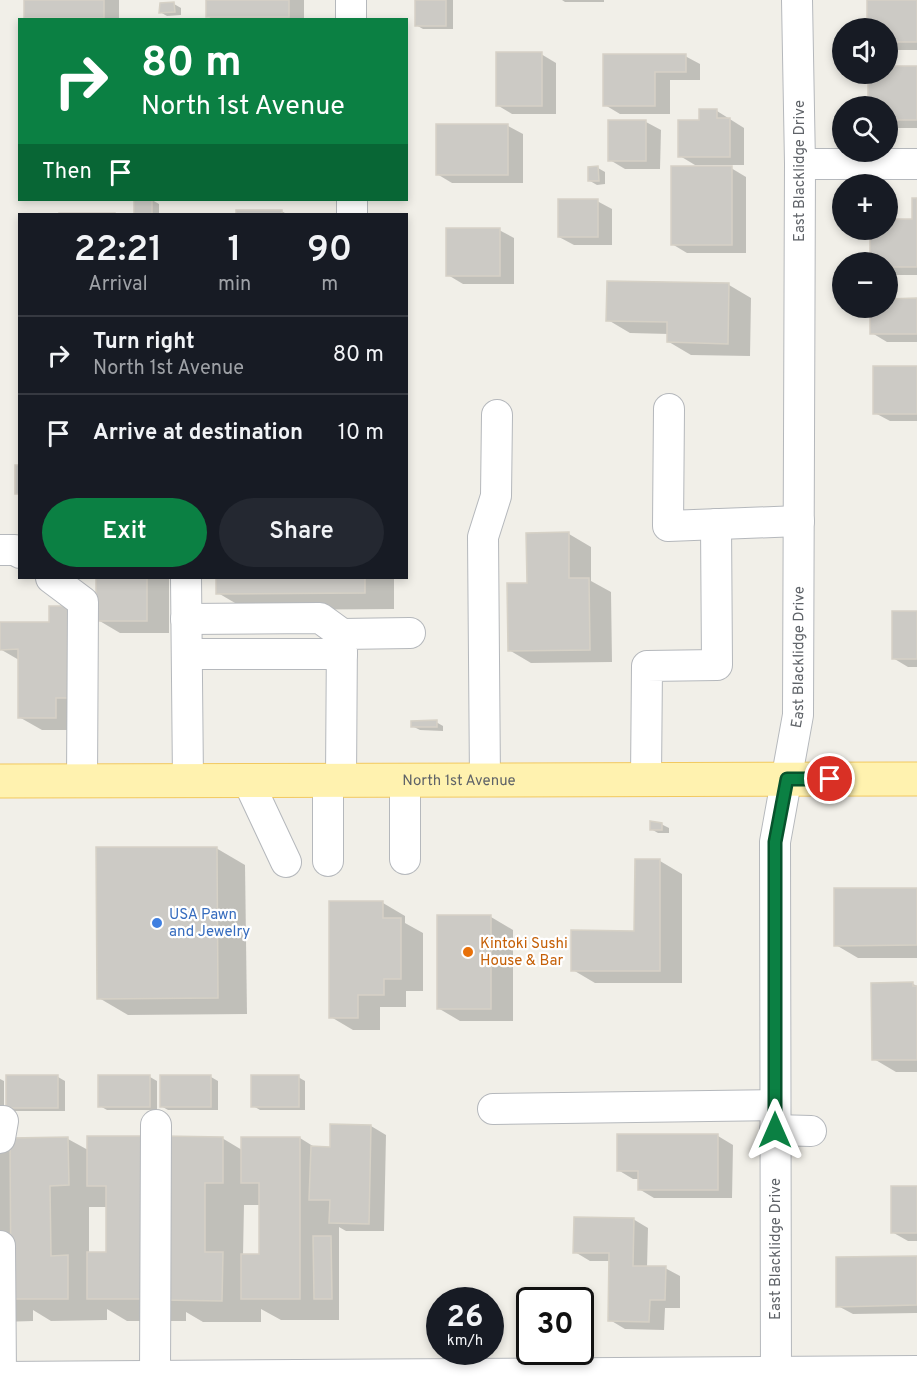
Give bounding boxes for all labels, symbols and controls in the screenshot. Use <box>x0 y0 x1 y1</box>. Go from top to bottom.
map controls <box>832 18 898 318</box>
button: sound <box>832 18 898 84</box>
text: 80 m <box>141 38 242 91</box>
icon: right <box>42 42 120 120</box>
text: North 1st Avenue <box>141 90 345 124</box>
button: search <box>832 96 898 162</box>
street label: East Blacklidge Drive <box>791 100 810 242</box>
icon: arrive <box>104 156 137 189</box>
text: Then <box>42 159 92 186</box>
button: + <box>832 174 898 240</box>
text: 22:21 <box>74 228 162 274</box>
text: 1 <box>228 228 242 274</box>
text: 90 <box>307 228 352 274</box>
button: − <box>832 252 898 318</box>
text: Arrival <box>88 272 148 298</box>
text: min <box>218 272 251 298</box>
text: m <box>321 272 338 298</box>
text: Turn right <box>93 329 195 356</box>
icon: right <box>42 339 75 372</box>
text: 80 m <box>333 342 384 369</box>
text: North 1st Avenue <box>93 356 244 382</box>
icon: arrive <box>42 417 75 450</box>
text: Arrive at destination <box>93 420 303 447</box>
text: 10 m <box>338 420 384 447</box>
button: Exit <box>42 498 207 567</box>
button: Share <box>219 498 384 567</box>
street label: East Blacklidge Drive <box>788 586 809 730</box>
pin <box>804 753 855 804</box>
icon: arrive <box>813 762 846 795</box>
street label: North 1st Avenue <box>402 772 516 791</box>
place label: USA Pawn and Jewelry <box>169 906 250 942</box>
marker: USA Pawn and Jewelry <box>150 916 164 930</box>
place label: Kintoki Sushi House & Bar <box>480 935 568 971</box>
marker: Kintoki Sushi House & Bar <box>461 945 475 959</box>
position arrow <box>743 1098 807 1162</box>
street label: East Blacklidge Drive <box>767 1178 786 1320</box>
speed limit sign: 30 <box>516 1287 594 1365</box>
text: 26 <box>447 1300 483 1337</box>
text: km/h <box>447 1332 483 1351</box>

